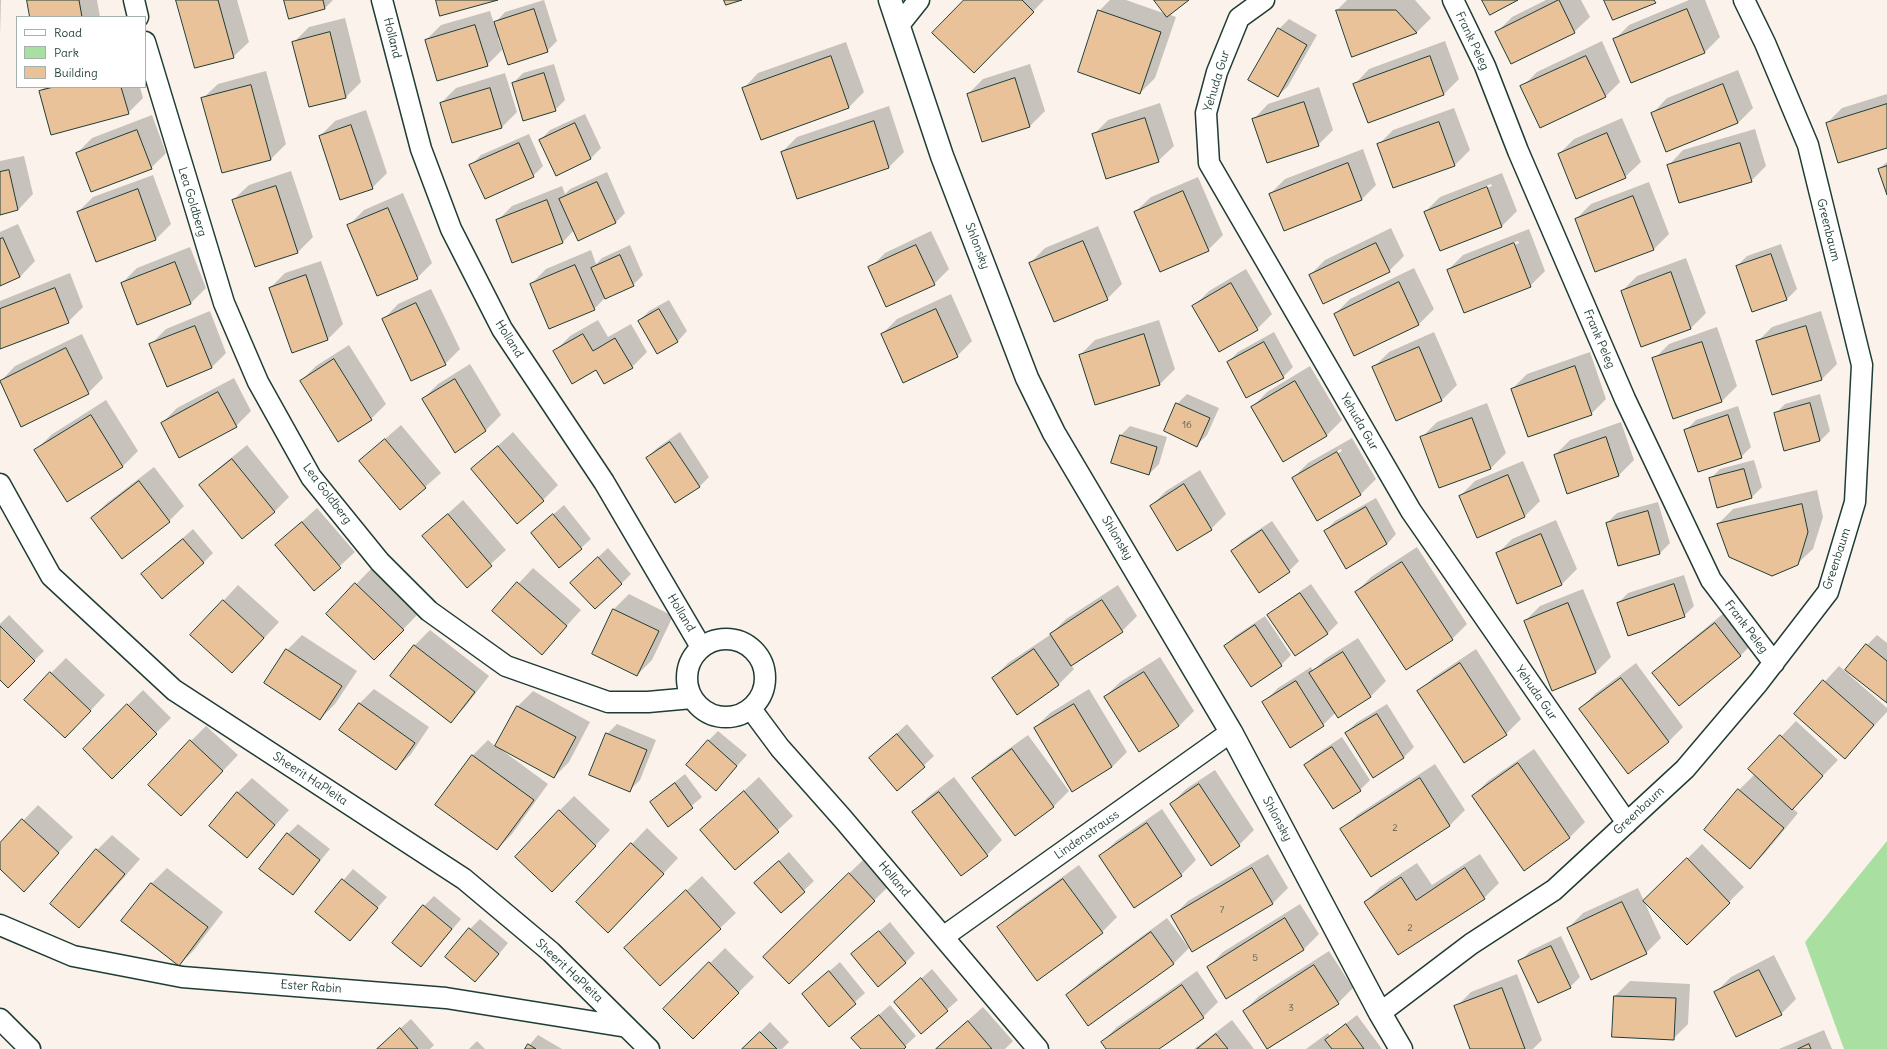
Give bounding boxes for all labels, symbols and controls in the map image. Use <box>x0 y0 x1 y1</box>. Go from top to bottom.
street label: Frank Peleg <box>1452 9 1492 73</box>
legend <box>16 16 146 88</box>
street label: Holland <box>380 16 404 60</box>
text: Road <box>54 25 82 40</box>
text: Park <box>54 45 79 60</box>
street label: Yehuda Gur <box>1201 49 1233 113</box>
text: Building <box>54 65 98 80</box>
street label: Lea Goldberg <box>175 165 209 239</box>
street label: Greenbaum <box>1813 197 1843 263</box>
street label: Shlonsky <box>962 221 992 271</box>
street label: Frank Peleg <box>1580 307 1618 371</box>
street label: Holland <box>492 318 526 360</box>
street label: Yehuda Gur <box>1337 391 1381 453</box>
house number: 16 <box>1182 419 1192 431</box>
street label: Lea Goldberg <box>300 461 354 527</box>
street label: Shlonsky <box>1098 514 1136 562</box>
street label: Greenbaum <box>1820 526 1854 592</box>
street label: Holland <box>664 591 698 635</box>
street label: Frank Peleg <box>1721 598 1771 656</box>
street label: Yehuda Gur <box>1512 663 1560 723</box>
street label: Sheerit HaPleita <box>270 749 350 809</box>
street label: Greenbaum <box>1611 784 1667 838</box>
street label: Shlonsky <box>1259 794 1295 844</box>
street label: Lindenstrauss <box>1052 807 1122 863</box>
house number: 2 <box>1392 822 1398 834</box>
street label: Holland <box>875 858 913 900</box>
house number: 7 <box>1220 904 1224 916</box>
house number: 2 <box>1407 922 1413 934</box>
street label: Sheerit HaPleita <box>533 936 605 1006</box>
house number: 5 <box>1252 952 1258 964</box>
street label: Ester Rabin <box>280 978 342 996</box>
house number: 3 <box>1288 1002 1294 1014</box>

